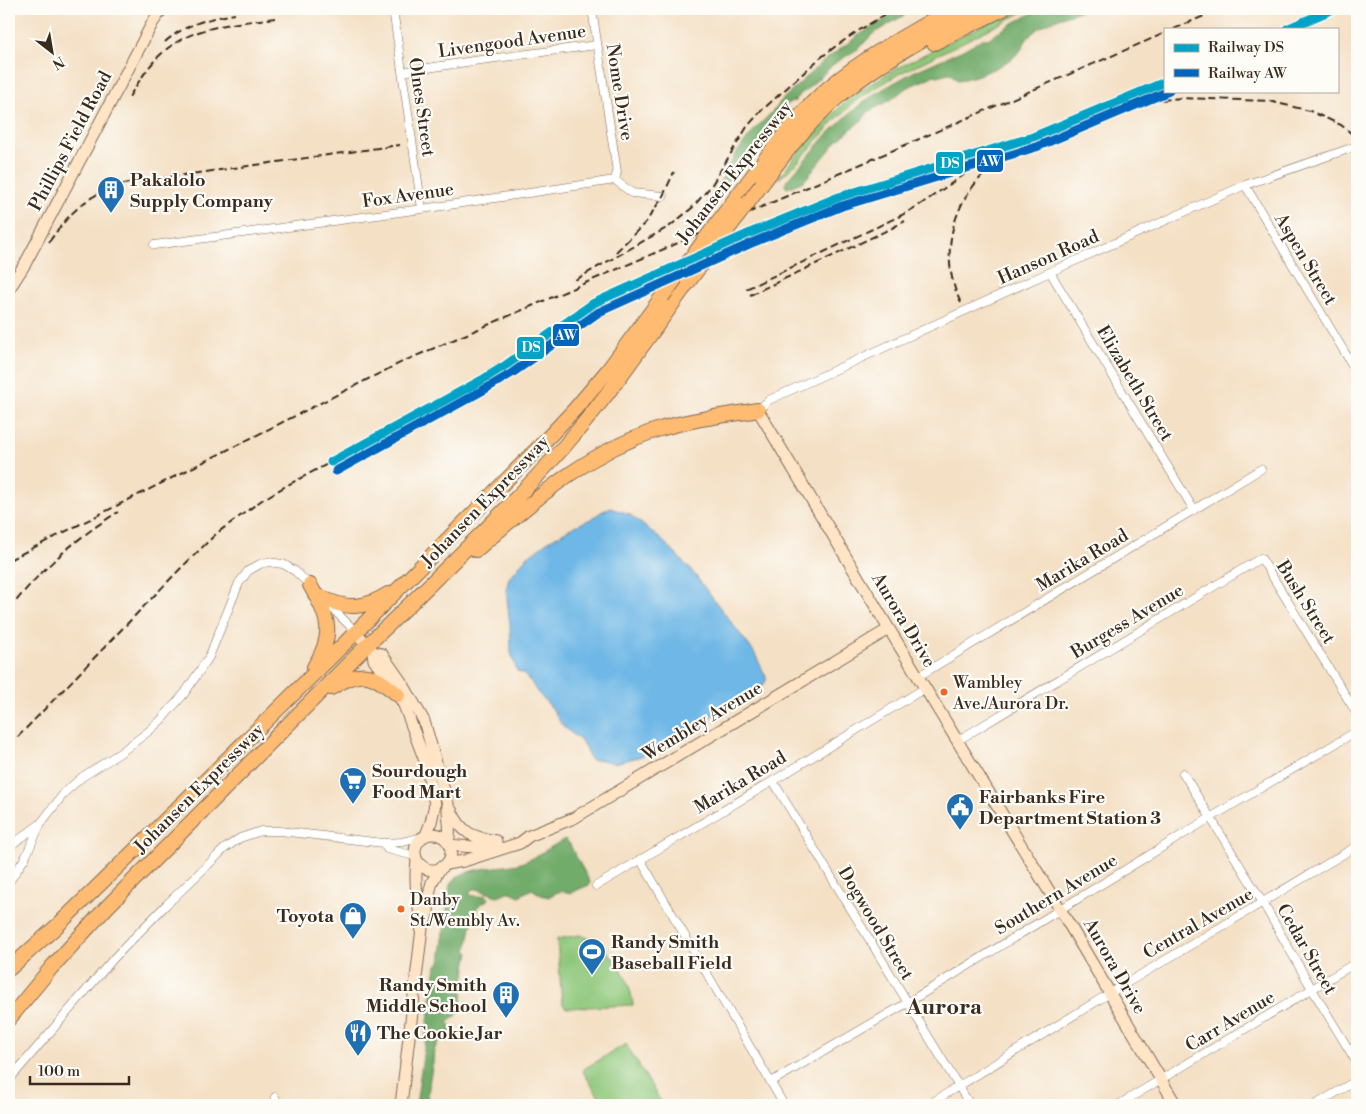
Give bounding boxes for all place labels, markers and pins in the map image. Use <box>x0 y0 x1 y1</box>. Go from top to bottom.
place label: Pakalolo Supply Company <box>130 169 274 213</box>
building icon: Pakalolo Supply Company <box>96 175 126 214</box>
place label: Wambley Ave./Aurora Dr. <box>952 672 1069 715</box>
marker: Wambley Ave./Aurora Dr. <box>939 687 949 697</box>
place label: Sourdough Food Mart <box>372 760 467 804</box>
supermarket icon: Sourdough Food Mart <box>338 766 368 805</box>
place label: Fairbanks Fire Department Station 3 <box>979 786 1161 830</box>
public building icon: Fairbanks Fire Department Station 3 <box>945 792 975 831</box>
place label: Danby St./Wembly Av. <box>410 889 520 932</box>
shop icon: Toyota <box>338 901 368 940</box>
marker: Danby St./Wembly Av. <box>396 904 406 914</box>
place label: Toyota <box>277 905 334 928</box>
place label: Randy Smith Baseball Field <box>611 931 732 975</box>
sports icon: Randy Smith Baseball Field <box>577 937 607 976</box>
place label: Randy Smith Middle School <box>366 974 487 1018</box>
building icon: Randy Smith Middle School <box>491 980 521 1019</box>
restaurant icon: The Cookie Jar <box>343 1018 373 1057</box>
place label: The Cookie Jar <box>377 1022 503 1045</box>

